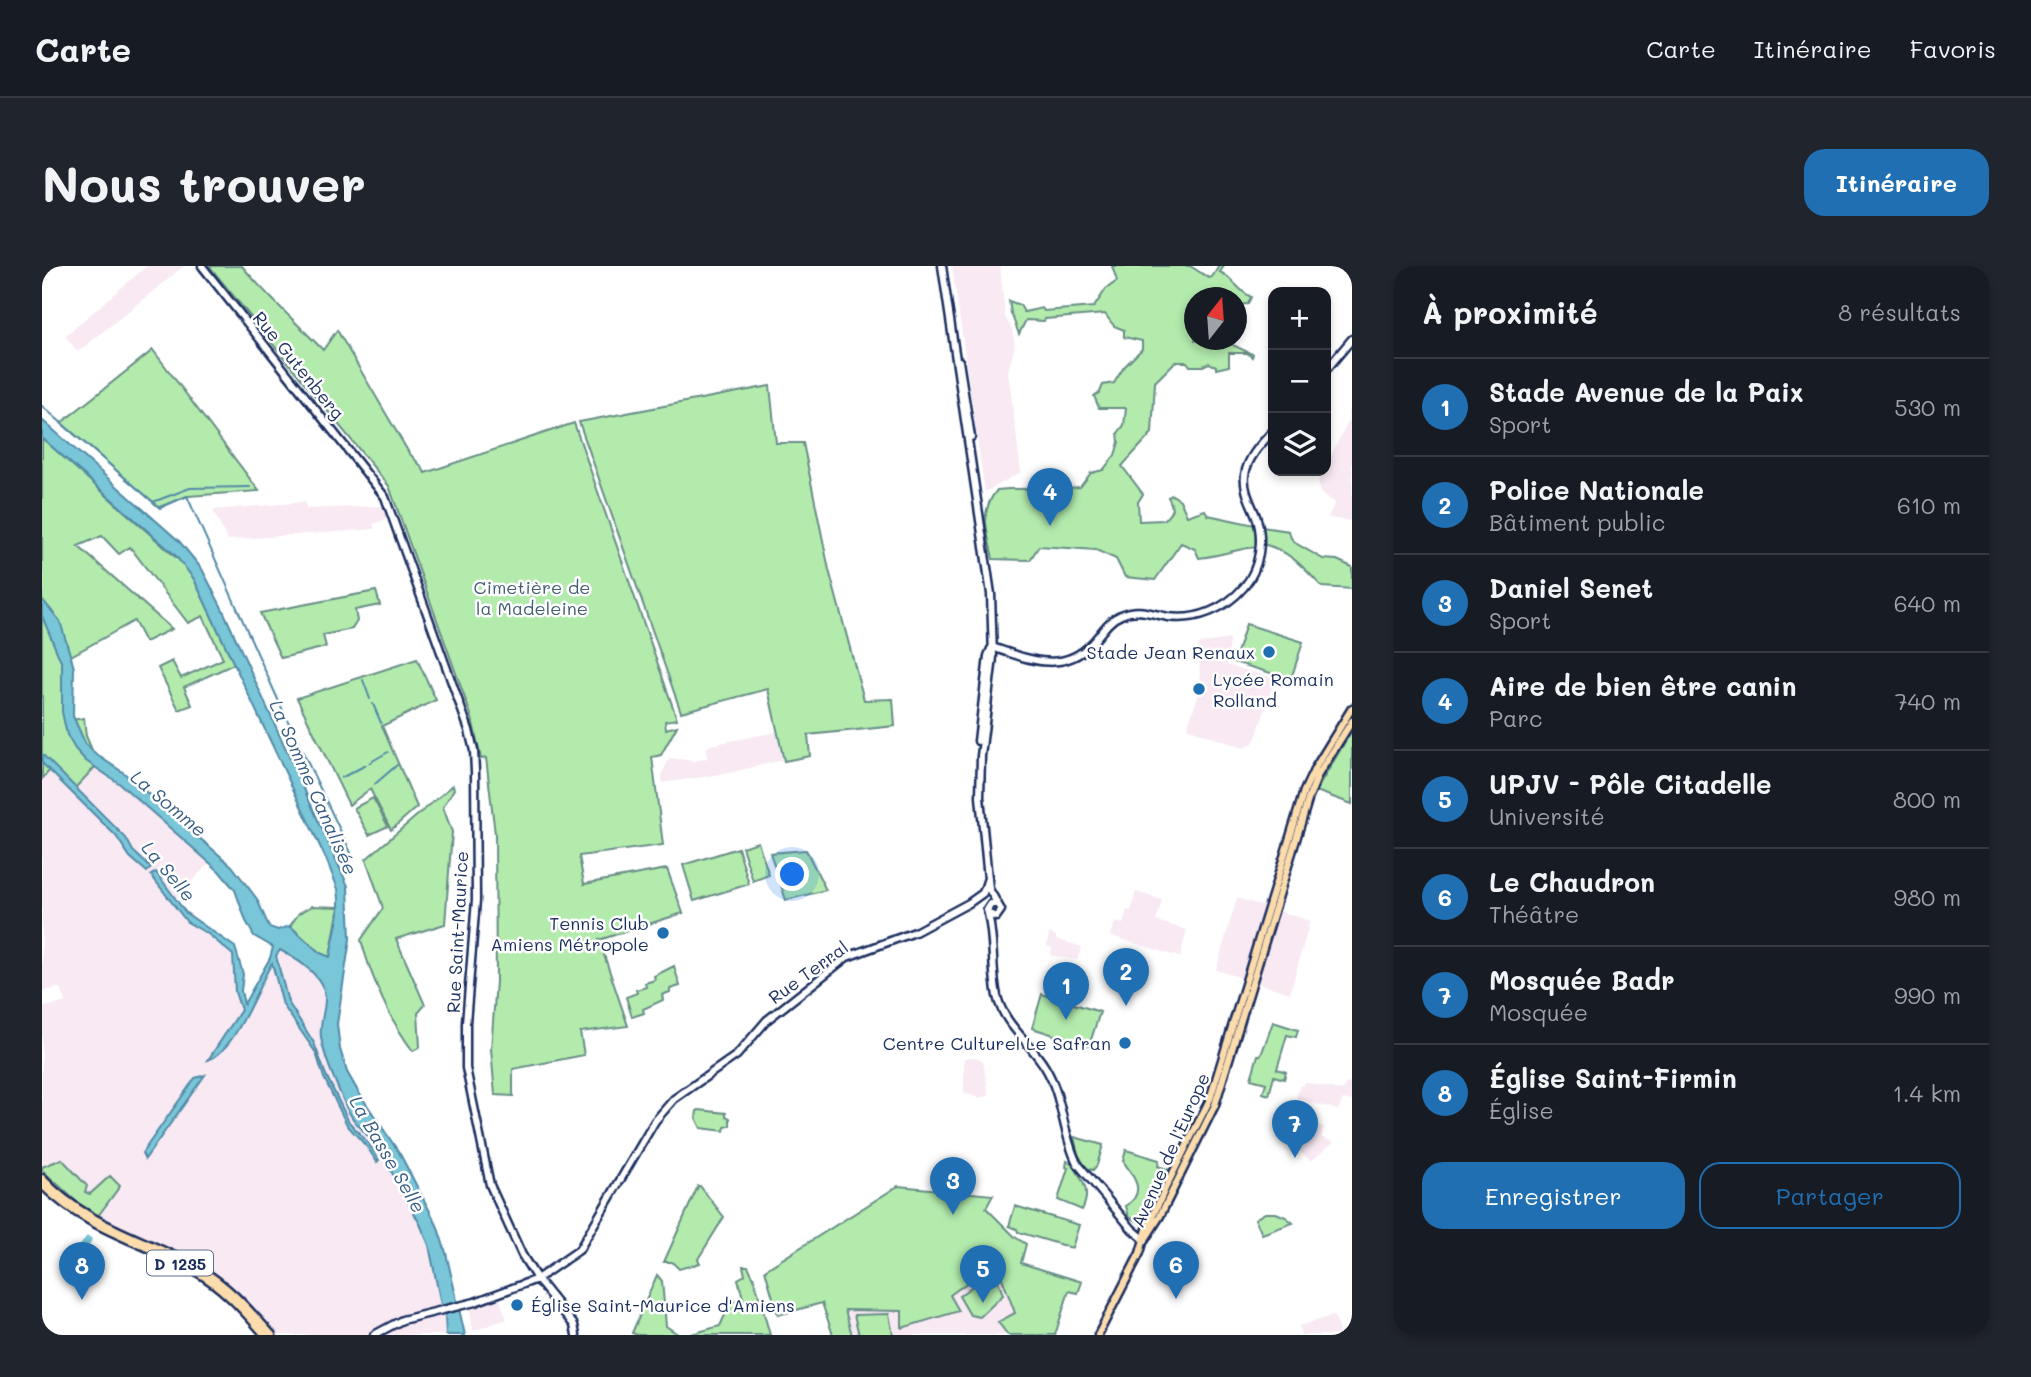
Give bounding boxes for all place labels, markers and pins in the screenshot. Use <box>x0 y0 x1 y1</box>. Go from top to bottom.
pin: 4 <box>1027 468 1073 526</box>
place label: Stade Jean Renaux <box>1087 640 1255 664</box>
marker: Stade Jean Renaux <box>1261 644 1277 660</box>
place label: Lycée Romain Rolland <box>1213 667 1334 712</box>
marker: Lycée Romain Rolland <box>1191 681 1207 697</box>
place label: Tennis Club Amiens Métropole <box>491 911 649 956</box>
marker: Tennis Club Amiens Métropole <box>655 925 671 941</box>
pin: 2 <box>1103 948 1149 1006</box>
pin: 1 <box>1043 962 1089 1020</box>
place label: Centre Culturel Le Safran <box>883 1031 1111 1055</box>
marker: Centre Culturel Le Safran <box>1117 1035 1133 1051</box>
pin: 7 <box>1272 1100 1318 1158</box>
pin: 3 <box>930 1157 976 1215</box>
pin: 6 <box>1153 1241 1199 1299</box>
pin: 8 <box>59 1242 105 1300</box>
pin: 5 <box>960 1245 1006 1303</box>
place label: Église Saint-Maurice d'Amiens <box>531 1293 795 1317</box>
marker: Église Saint-Maurice d'Amiens <box>509 1297 525 1313</box>

